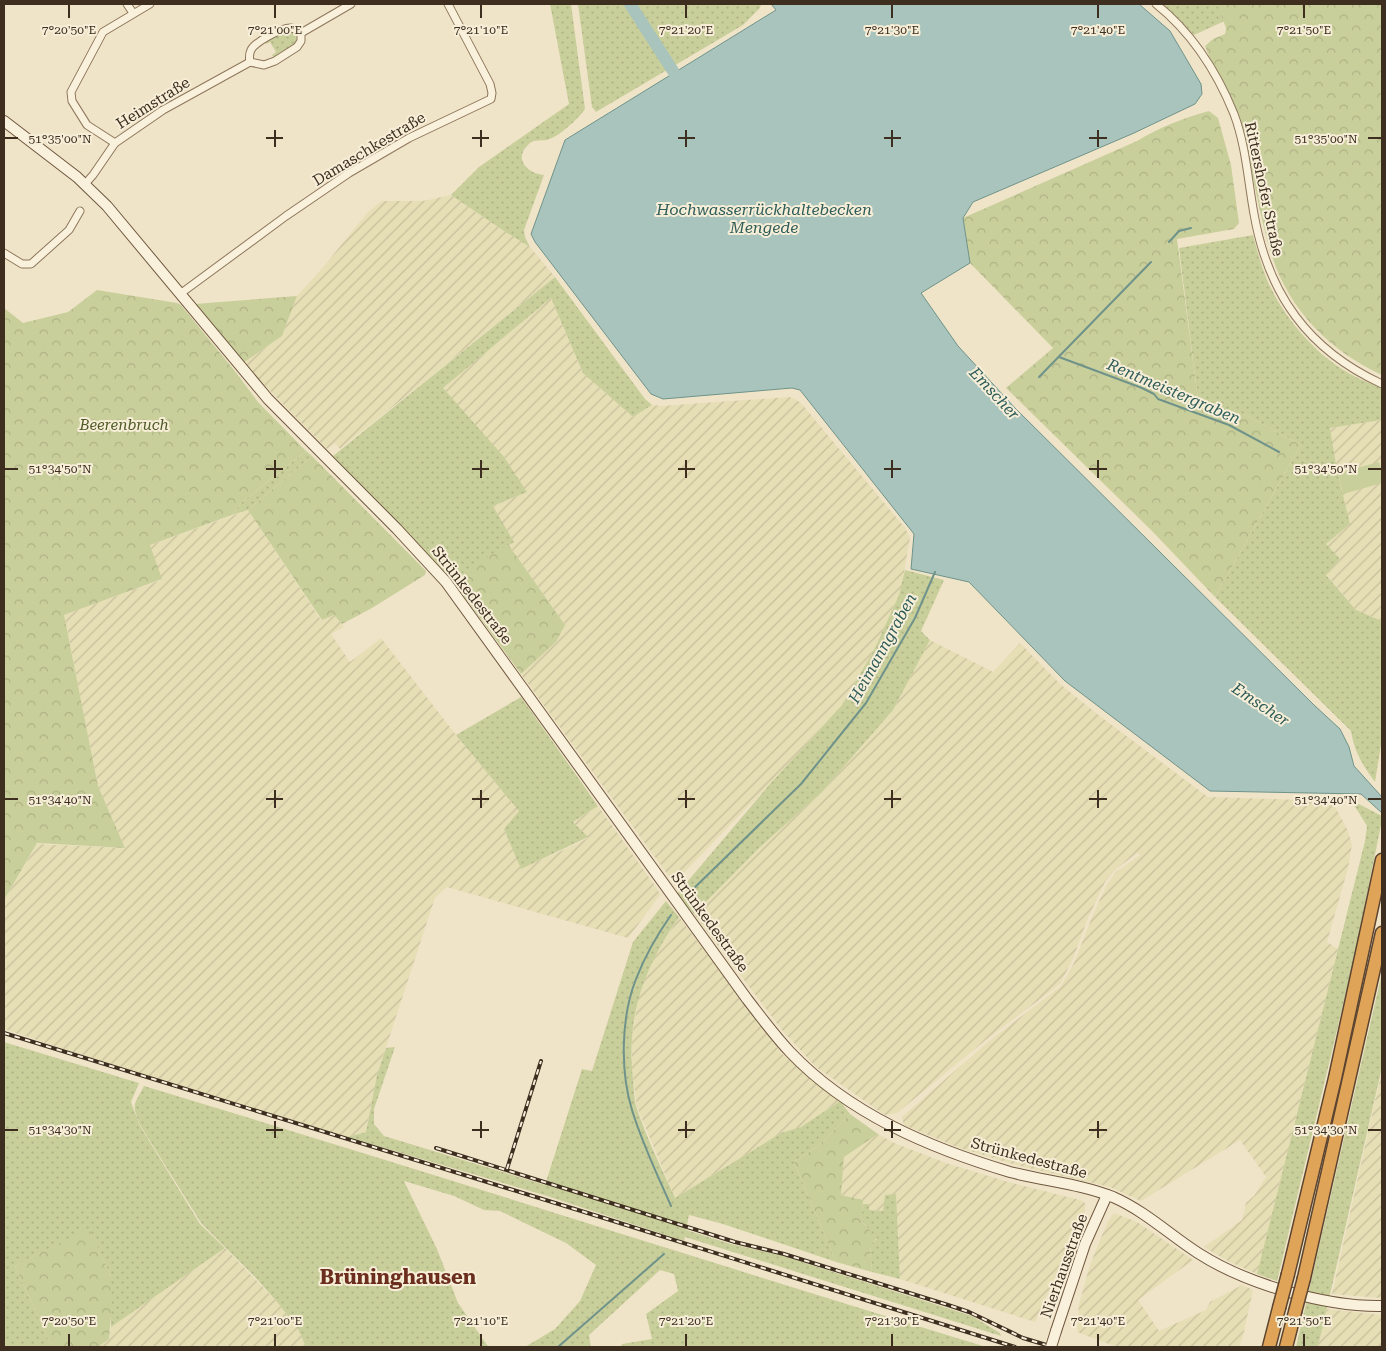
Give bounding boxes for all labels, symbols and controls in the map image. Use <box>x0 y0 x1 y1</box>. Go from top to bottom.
text: 7°20'50"E <box>42 23 96 37</box>
text: 7°21'00"E <box>248 23 302 37</box>
text: 7°21'10"E <box>454 23 508 37</box>
text: 7°21'20"E <box>659 23 713 37</box>
text: 7°21'30"E <box>865 23 919 37</box>
text: 7°21'40"E <box>1071 23 1125 37</box>
text: 7°21'50"E <box>1277 23 1331 37</box>
street label: Heimstraße <box>113 73 193 133</box>
street label: Damaschkestraße <box>309 108 429 190</box>
street label: Rittershofer Straße <box>1241 120 1287 258</box>
text: 51°35'00"N <box>28 132 92 146</box>
text: 51°35'00"N <box>1294 132 1358 146</box>
water label: Hochwasserrückhaltebecken Mengede <box>655 200 872 237</box>
water label: Rentmeistergraben <box>1103 354 1243 428</box>
water label: Emscher <box>965 362 1024 424</box>
park label: Beerenbruch <box>78 416 169 434</box>
text: 51°34'50"N <box>28 462 92 476</box>
text: 51°34'50"N <box>1294 462 1358 476</box>
street label: Strünkedestraße <box>428 542 516 648</box>
water label: Heimanngraben <box>844 590 921 707</box>
water label: Emscher <box>1228 678 1293 731</box>
text: 51°34'40"N <box>28 793 92 807</box>
text: 51°34'40"N <box>1294 793 1358 807</box>
street label: Strünkedestraße <box>668 868 752 976</box>
text: 51°34'30"N <box>28 1123 92 1137</box>
text: 51°34'30"N <box>1294 1123 1358 1137</box>
street label: Strünkedestraße <box>969 1134 1089 1182</box>
street label: Nierhausstraße <box>1037 1211 1091 1321</box>
district label: Brüninghausen <box>320 1265 477 1289</box>
text: 7°20'50"E <box>42 1314 96 1328</box>
text: 7°21'00"E <box>248 1314 302 1328</box>
text: 7°21'10"E <box>454 1314 508 1328</box>
text: 7°21'20"E <box>659 1314 713 1328</box>
text: 7°21'30"E <box>865 1314 919 1328</box>
text: 7°21'40"E <box>1071 1314 1125 1328</box>
text: 7°21'50"E <box>1277 1314 1331 1328</box>

